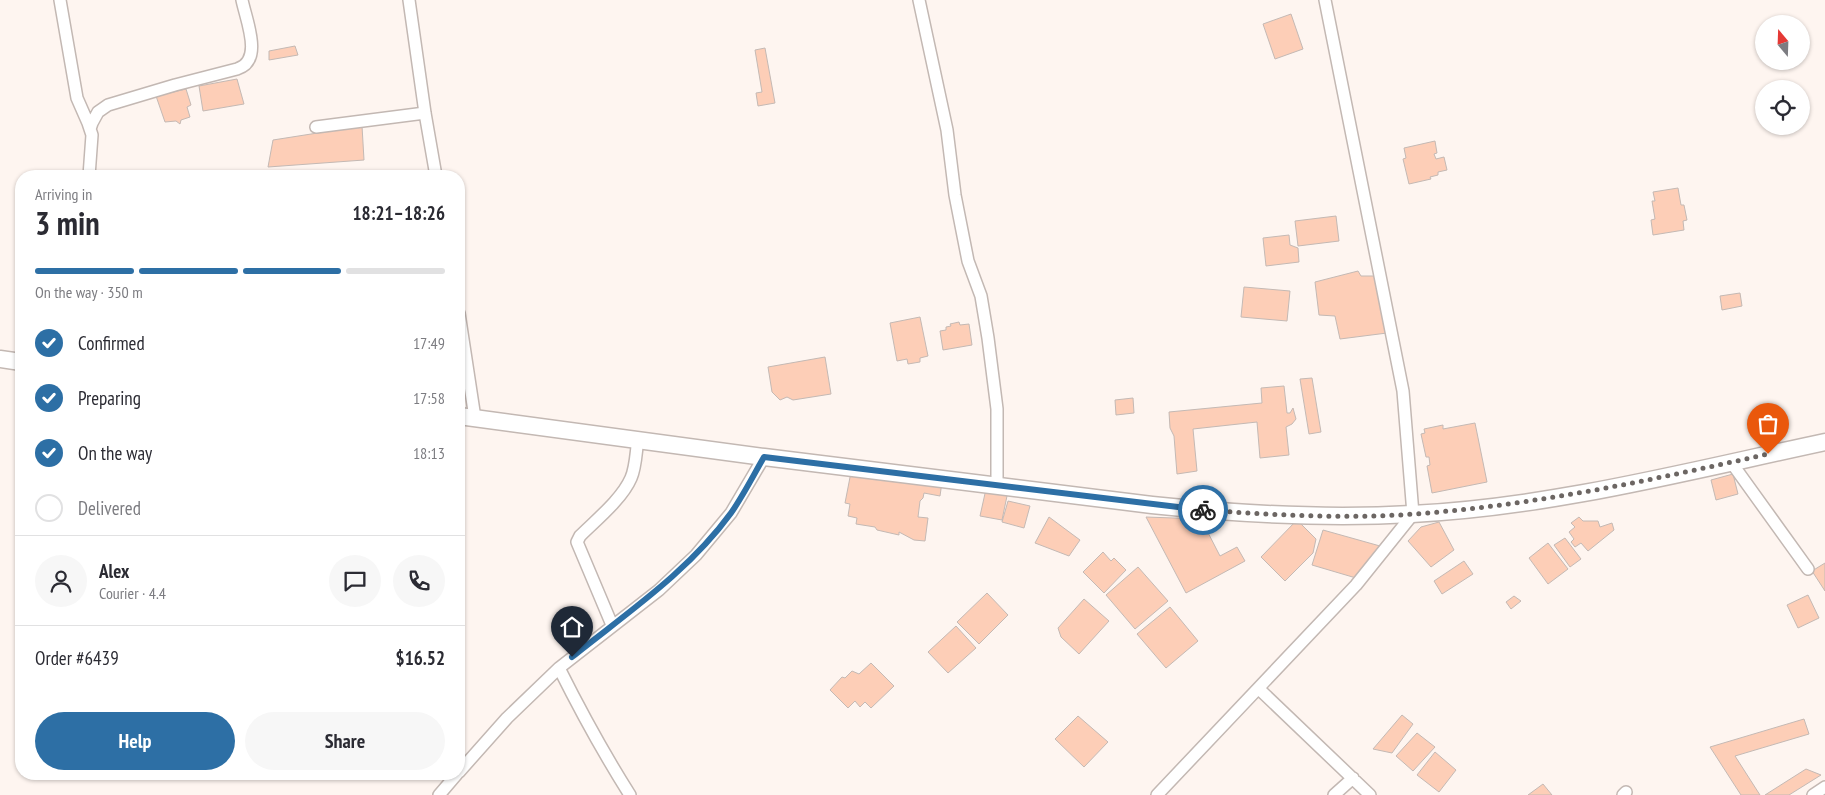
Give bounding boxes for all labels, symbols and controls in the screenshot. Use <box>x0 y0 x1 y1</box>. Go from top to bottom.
north arrow <box>1755 15 1810 70</box>
map controls <box>1755 15 1810 135</box>
button: locate <box>1755 80 1810 135</box>
text: Arriving in <box>35 184 92 204</box>
text: 18:21–18:26 <box>352 201 445 225</box>
text: 3 min <box>35 202 100 244</box>
text: On the way · 350 m <box>35 282 143 302</box>
icon: check <box>35 329 63 357</box>
text: Confirmed <box>78 331 145 355</box>
text: 17:49 <box>413 333 445 353</box>
icon: check <box>35 384 63 412</box>
text: Preparing <box>78 386 141 410</box>
text: 17:58 <box>413 388 445 408</box>
pin <box>1747 403 1789 454</box>
icon: bag <box>1754 410 1782 438</box>
icon: check <box>35 439 63 467</box>
text: On the way <box>78 441 152 465</box>
text: 18:13 <box>413 443 445 463</box>
courier <box>1178 485 1228 535</box>
text: Delivered <box>78 496 141 520</box>
icon: bike <box>1189 496 1217 524</box>
button: person <box>35 555 87 607</box>
button: chat <box>329 555 381 607</box>
button: phone <box>393 555 445 607</box>
text: Alex <box>99 559 129 583</box>
text: Courier · 4.4 <box>99 583 166 603</box>
pin <box>551 606 593 657</box>
icon: home <box>558 613 586 641</box>
text: Order #6439 <box>35 646 119 670</box>
text: $16.52 <box>396 646 445 670</box>
button: Help <box>35 712 235 770</box>
button: Share <box>245 712 445 770</box>

